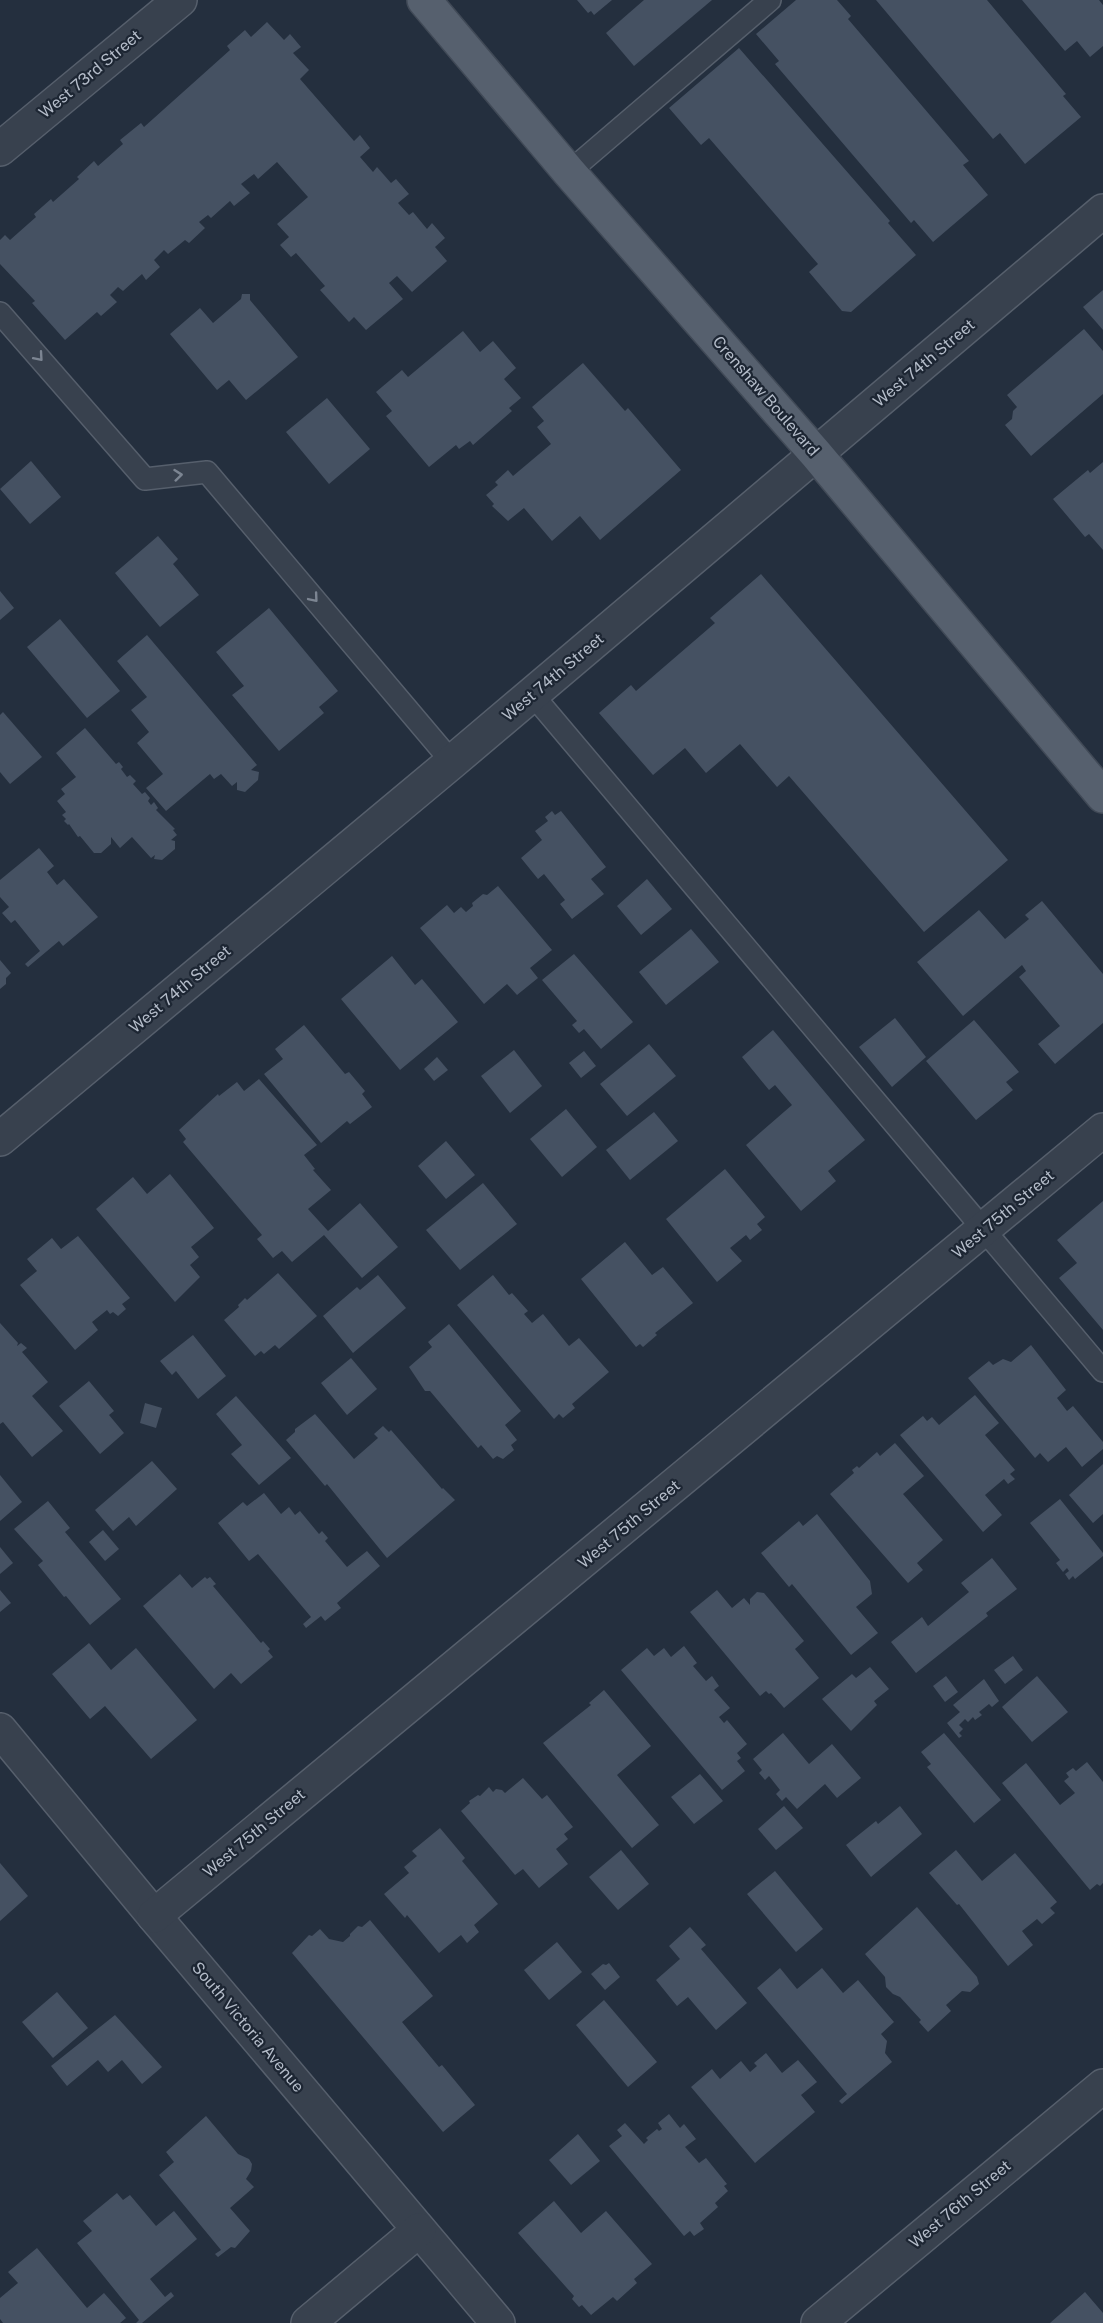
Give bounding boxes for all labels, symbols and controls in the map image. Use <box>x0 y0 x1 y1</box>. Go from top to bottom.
street label: West 73rd Street <box>35 26 145 122</box>
street label: West 74th Street <box>869 315 979 411</box>
street label: Crenshaw Boulevard <box>709 332 823 460</box>
one-way arrow <box>31 350 42 361</box>
one-way arrow <box>173 469 183 482</box>
one-way arrow <box>307 591 318 602</box>
street label: West 74th Street <box>498 629 608 725</box>
street label: West 74th Street <box>125 941 235 1037</box>
street label: West 75th Street <box>948 1166 1058 1262</box>
street label: West 75th Street <box>574 1476 684 1572</box>
street label: West 75th Street <box>199 1785 309 1881</box>
street label: South Victoria Avenue <box>188 1958 308 2096</box>
street label: West 76th Street <box>905 2156 1015 2252</box>

